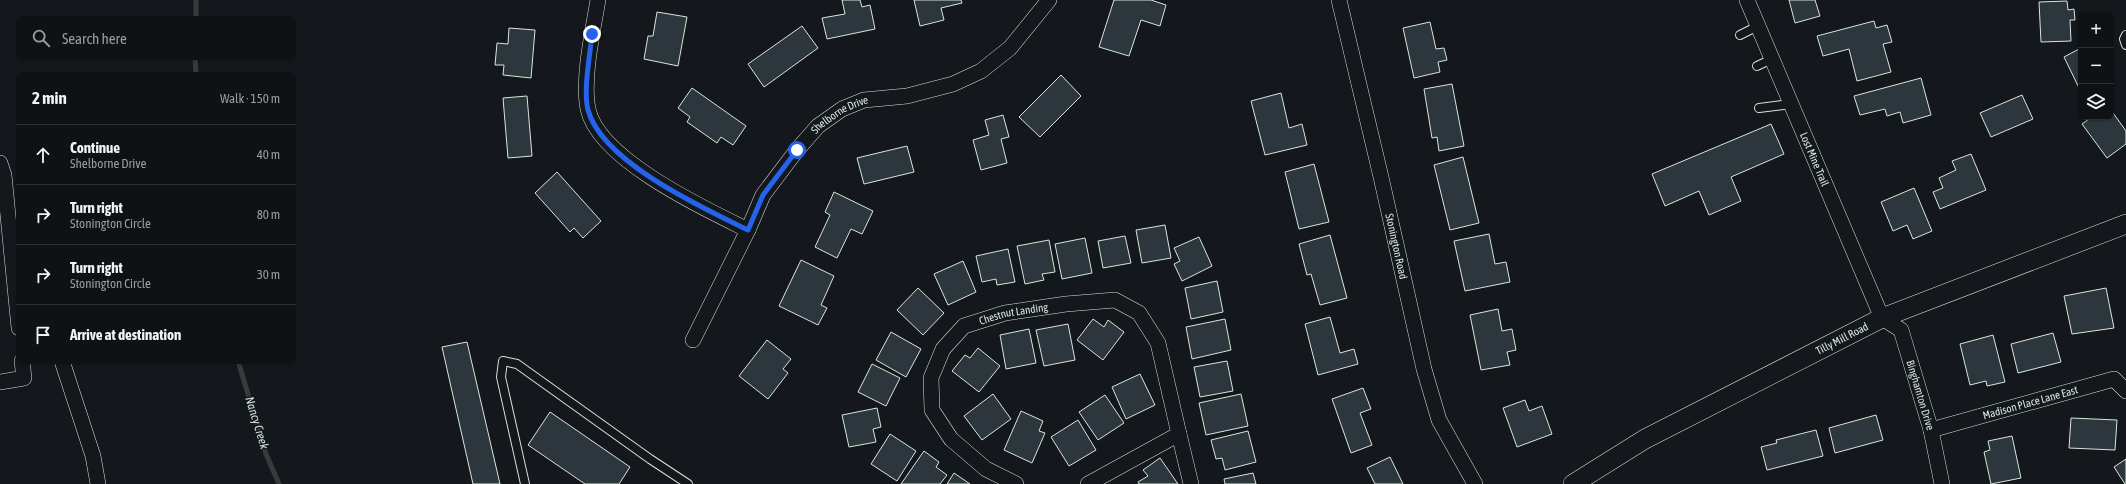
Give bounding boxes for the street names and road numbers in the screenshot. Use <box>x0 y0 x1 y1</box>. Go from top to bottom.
street label: Shelborne Drive <box>808 94 868 136</box>
street label: Lost Mine Trail <box>1798 130 1831 188</box>
street label: Stonington Road <box>1383 212 1410 280</box>
street label: Chestnut Landing <box>977 301 1049 327</box>
street label: Tilly Mill Road <box>1814 320 1870 357</box>
street label: Binghamton Drive <box>1904 359 1937 432</box>
street label: Madison Place Lane East <box>1981 383 2079 421</box>

